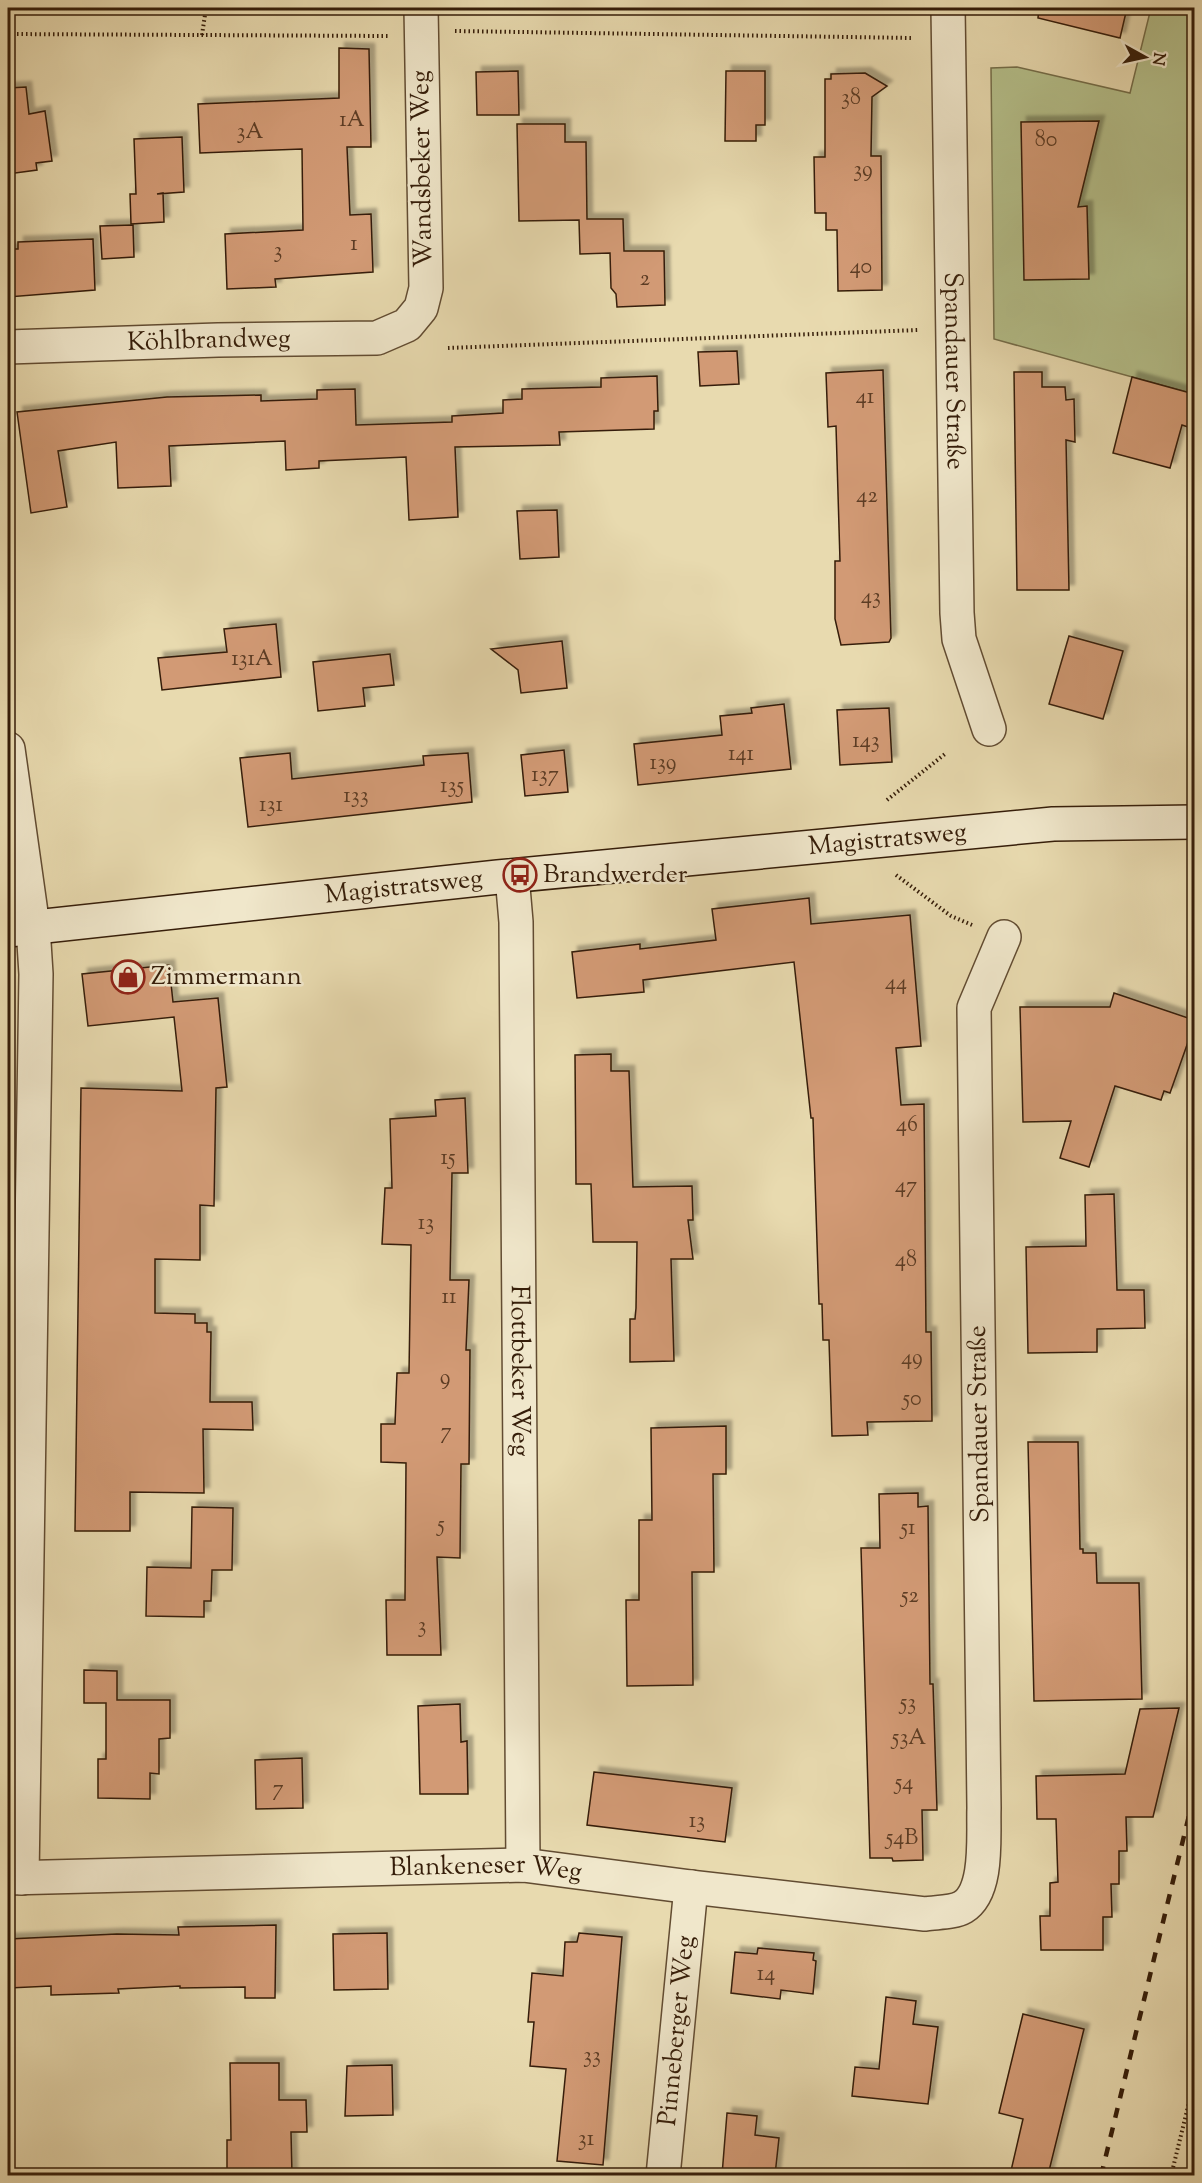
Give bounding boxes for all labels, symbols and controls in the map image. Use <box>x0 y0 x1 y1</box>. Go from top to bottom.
north arrow <box>1115 27 1175 87</box>
text: N <box>1145 51 1170 67</box>
street label: Wandsbeker Weg <box>403 70 443 268</box>
house number: 38 <box>841 83 861 115</box>
house number: 1A <box>339 105 365 137</box>
house number: 3A <box>237 117 264 149</box>
house number: 80 <box>1035 125 1057 157</box>
house number: 39 <box>853 155 873 187</box>
house number: 1 <box>350 229 358 261</box>
house number: 3 <box>274 236 282 268</box>
house number: 40 <box>850 252 872 284</box>
house number: 2 <box>640 264 650 296</box>
street label: Spandauer Straße <box>933 272 973 470</box>
street label: Köhlbrandweg <box>127 321 291 362</box>
house number: 41 <box>856 382 875 414</box>
house number: 42 <box>856 481 878 513</box>
house number: 43 <box>861 582 881 614</box>
house number: 131A <box>231 644 273 676</box>
house number: 143 <box>852 726 880 758</box>
house number: 141 <box>728 739 755 771</box>
house number: 139 <box>650 748 676 780</box>
house number: 137 <box>531 760 559 792</box>
house number: 135 <box>440 771 464 803</box>
house number: 133 <box>343 781 369 813</box>
house number: 131 <box>259 790 283 822</box>
street label: Magistratsweg <box>807 814 968 866</box>
bus stop icon: Brandwerder <box>502 857 538 893</box>
place label: Brandwerder <box>543 857 688 894</box>
street label: Magistratsweg <box>323 860 485 914</box>
shop icon: Zimmermann <box>110 959 146 995</box>
place label: Zimmermann <box>151 959 302 996</box>
house number: 44 <box>885 968 907 1000</box>
house number: 46 <box>896 1110 918 1142</box>
house number: 15 <box>440 1143 456 1175</box>
house number: 47 <box>895 1171 917 1203</box>
house number: 13 <box>418 1208 434 1240</box>
house number: 48 <box>895 1245 917 1277</box>
house number: 11 <box>442 1282 457 1314</box>
street label: Flottbeker Weg <box>500 1285 538 1457</box>
street label: Spandauer Straße <box>960 1325 1000 1523</box>
house number: 49 <box>901 1343 923 1375</box>
house number: 9 <box>440 1363 450 1395</box>
house number: 50 <box>900 1384 922 1416</box>
house number: 7 <box>440 1417 452 1449</box>
house number: 5 <box>435 1510 445 1542</box>
house number: 51 <box>898 1513 916 1545</box>
house number: 52 <box>899 1581 919 1613</box>
house number: 3 <box>418 1611 426 1643</box>
house number: 53 <box>898 1688 916 1720</box>
house number: 53A <box>890 1723 926 1755</box>
house number: 54 <box>893 1768 913 1800</box>
house number: 7 <box>272 1774 284 1806</box>
house number: 13 <box>689 1806 705 1838</box>
house number: 54B <box>884 1823 918 1855</box>
street label: Blankeneser Weg <box>389 1846 584 1891</box>
street label: Pinneberger Weg <box>649 1934 705 2128</box>
house number: 14 <box>757 1959 775 1991</box>
house number: 33 <box>583 2041 601 2073</box>
house number: 31 <box>578 2124 595 2156</box>

